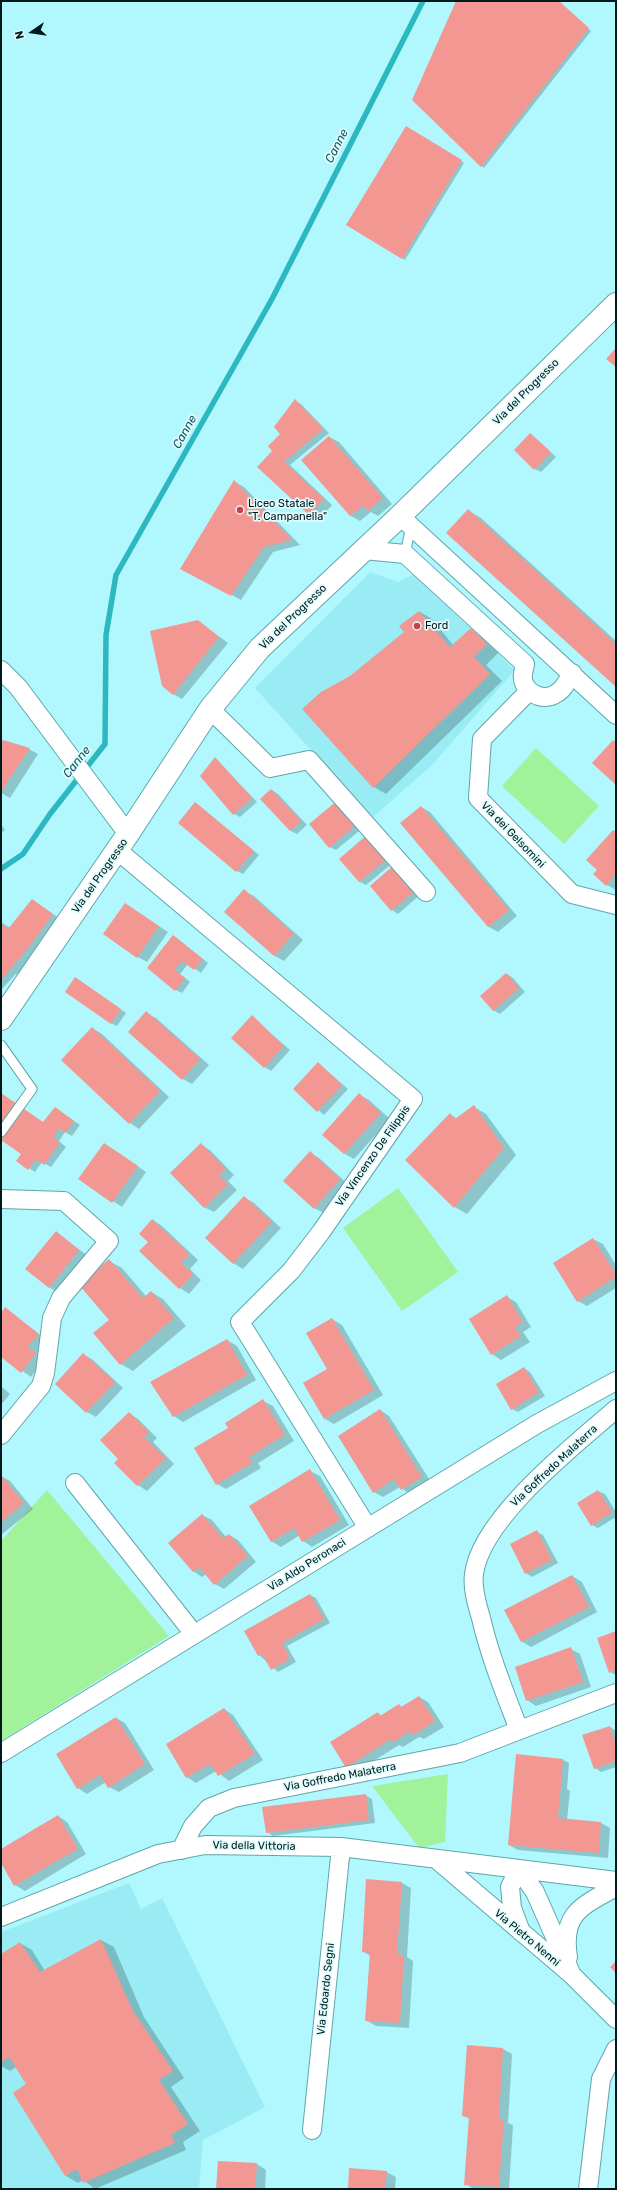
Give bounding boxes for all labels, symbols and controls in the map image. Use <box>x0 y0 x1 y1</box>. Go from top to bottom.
north arrow <box>12 12 52 52</box>
text: N <box>13 29 27 40</box>
water label: Canne <box>322 127 352 165</box>
street label: Via del Progresso <box>490 356 562 428</box>
water label: Canne <box>170 413 200 451</box>
place label: Liceo Statale "T. Campanella" <box>248 497 327 523</box>
marker: Liceo Statale "T. Campanella" <box>235 505 245 515</box>
street label: Via del Progresso <box>257 582 329 652</box>
place label: Ford <box>425 619 448 633</box>
marker: Ford <box>412 621 422 631</box>
water label: Canne <box>60 743 94 781</box>
street label: Via dei Gelsomini <box>478 799 548 871</box>
street label: Via del Progresso <box>69 836 131 916</box>
street label: Via Vincenzo De Filippis <box>333 1103 413 1209</box>
street label: Via Goffredo Malaterra <box>508 1422 600 1510</box>
street label: Via Aldo Peronaci <box>266 1536 348 1594</box>
street label: Via Goffredo Malaterra <box>283 1760 397 1794</box>
street label: Via della Vittoria <box>212 1839 296 1853</box>
street label: Via Pietro Nenni <box>491 1907 563 1969</box>
street label: Via Edoardo Segni <box>315 1942 337 2036</box>

